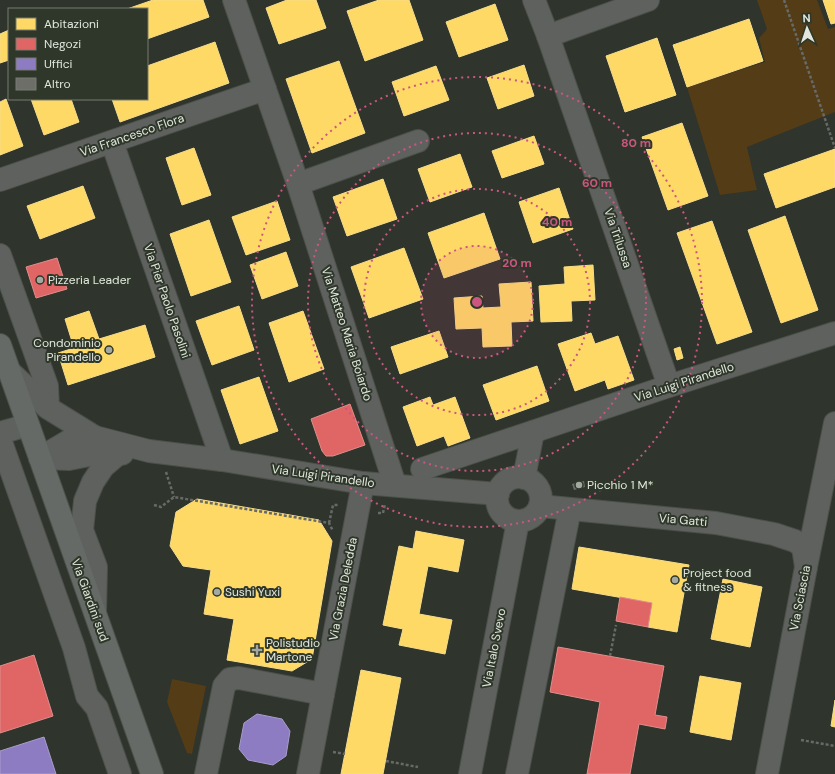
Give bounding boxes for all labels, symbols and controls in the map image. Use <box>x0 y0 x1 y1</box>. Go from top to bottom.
legend <box>8 8 148 100</box>
north arrow <box>787 8 827 48</box>
text: N <box>802 11 811 25</box>
text: Abitazioni <box>44 16 99 32</box>
text: Negozi <box>44 36 81 52</box>
text: Uffici <box>44 56 73 72</box>
text: Altro <box>44 76 71 92</box>
street label: Via Francesco Flora <box>78 110 186 160</box>
text: 80 m <box>621 135 651 151</box>
text: 60 m <box>582 175 612 191</box>
street label: Via Trilussa <box>600 206 636 270</box>
text: 40 m <box>542 214 572 230</box>
street label: Via Pier Paolo Pasolini <box>140 242 194 360</box>
text: 20 m <box>502 255 532 271</box>
street label: Via Matteo Maria Boiardo <box>318 265 376 403</box>
place label: Pizzeria Leader <box>48 272 131 288</box>
marker: Pizzeria Leader <box>35 275 45 285</box>
centre of rings <box>470 295 484 309</box>
place label: Condominio Pirandello <box>33 335 101 365</box>
marker: Condominio Pirandello <box>104 345 114 355</box>
street label: Via Luigi Pirandello <box>632 358 736 406</box>
street label: Via Luigi Pirandello <box>270 461 376 491</box>
place label: Picchio 1 M* <box>587 477 654 493</box>
marker: Picchio 1 M* <box>574 480 584 490</box>
street label: Via Gatti <box>658 510 708 530</box>
street label: Via Grazia Deledda <box>325 536 361 642</box>
street label: Via Giardini sud <box>68 556 112 644</box>
street label: Via Sciascia <box>786 564 814 632</box>
place label: Project food & fitness <box>683 565 751 595</box>
marker: Project food & fitness <box>670 575 680 585</box>
place label: Sushi Yuxi <box>225 584 280 600</box>
marker: Sushi Yuxi <box>212 587 222 597</box>
street label: Via Italo Svevo <box>478 607 510 689</box>
place label: Polistudio Martone <box>266 635 320 665</box>
marker: Polistudio Martone <box>251 644 263 656</box>

